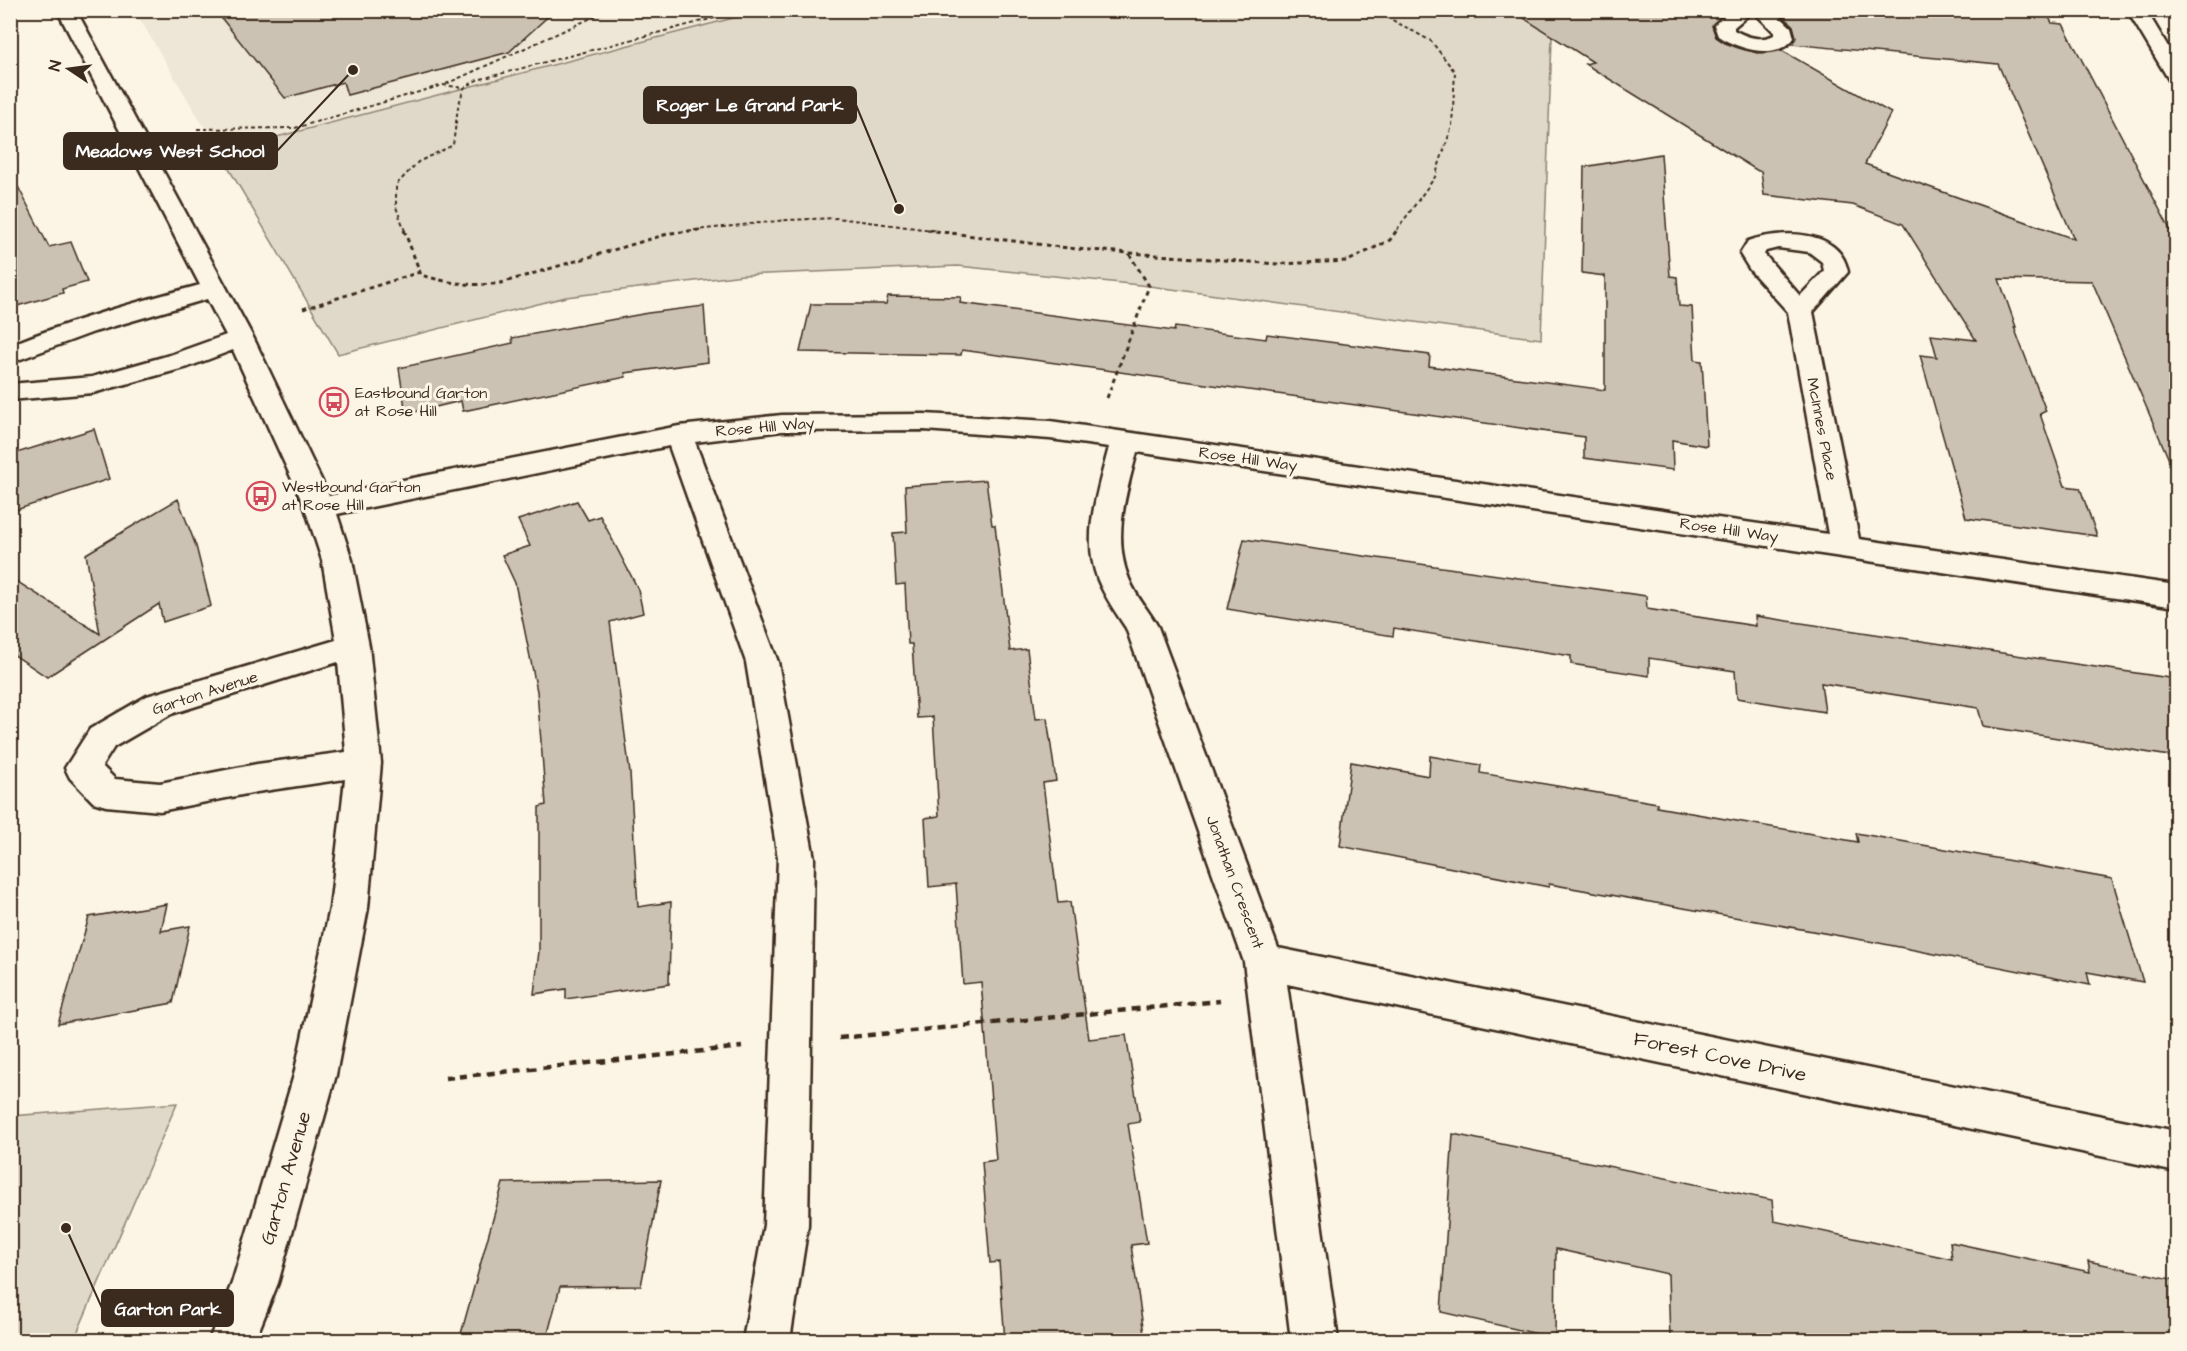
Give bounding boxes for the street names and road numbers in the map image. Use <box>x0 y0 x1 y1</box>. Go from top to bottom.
street label: McInnes Place <box>1801 376 1843 483</box>
street label: Rose Hill Way <box>715 412 816 443</box>
street label: Rose Hill Way <box>1197 441 1299 478</box>
street label: Rose Hill Way <box>1678 512 1780 549</box>
street label: Garton Avenue <box>149 665 261 720</box>
street label: Jonathan Crescent <box>1201 812 1270 952</box>
street label: Forest Cove Drive <box>1631 1025 1809 1089</box>
street label: Garton Avenue <box>254 1108 318 1248</box>

